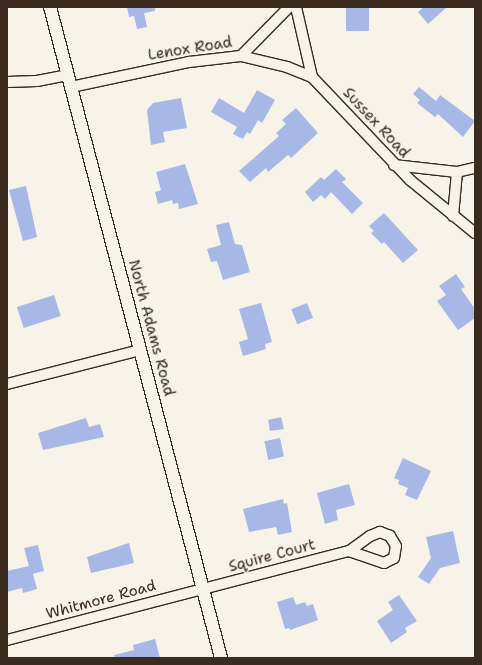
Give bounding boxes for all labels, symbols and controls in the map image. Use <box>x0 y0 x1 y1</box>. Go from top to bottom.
street label: Lenox Road <box>147 33 233 65</box>
street label: Sussex Road <box>339 84 413 162</box>
street label: North Adams Road <box>124 258 178 398</box>
street label: Squire Court <box>227 536 317 576</box>
street label: Whitmore Road <box>44 577 158 623</box>

